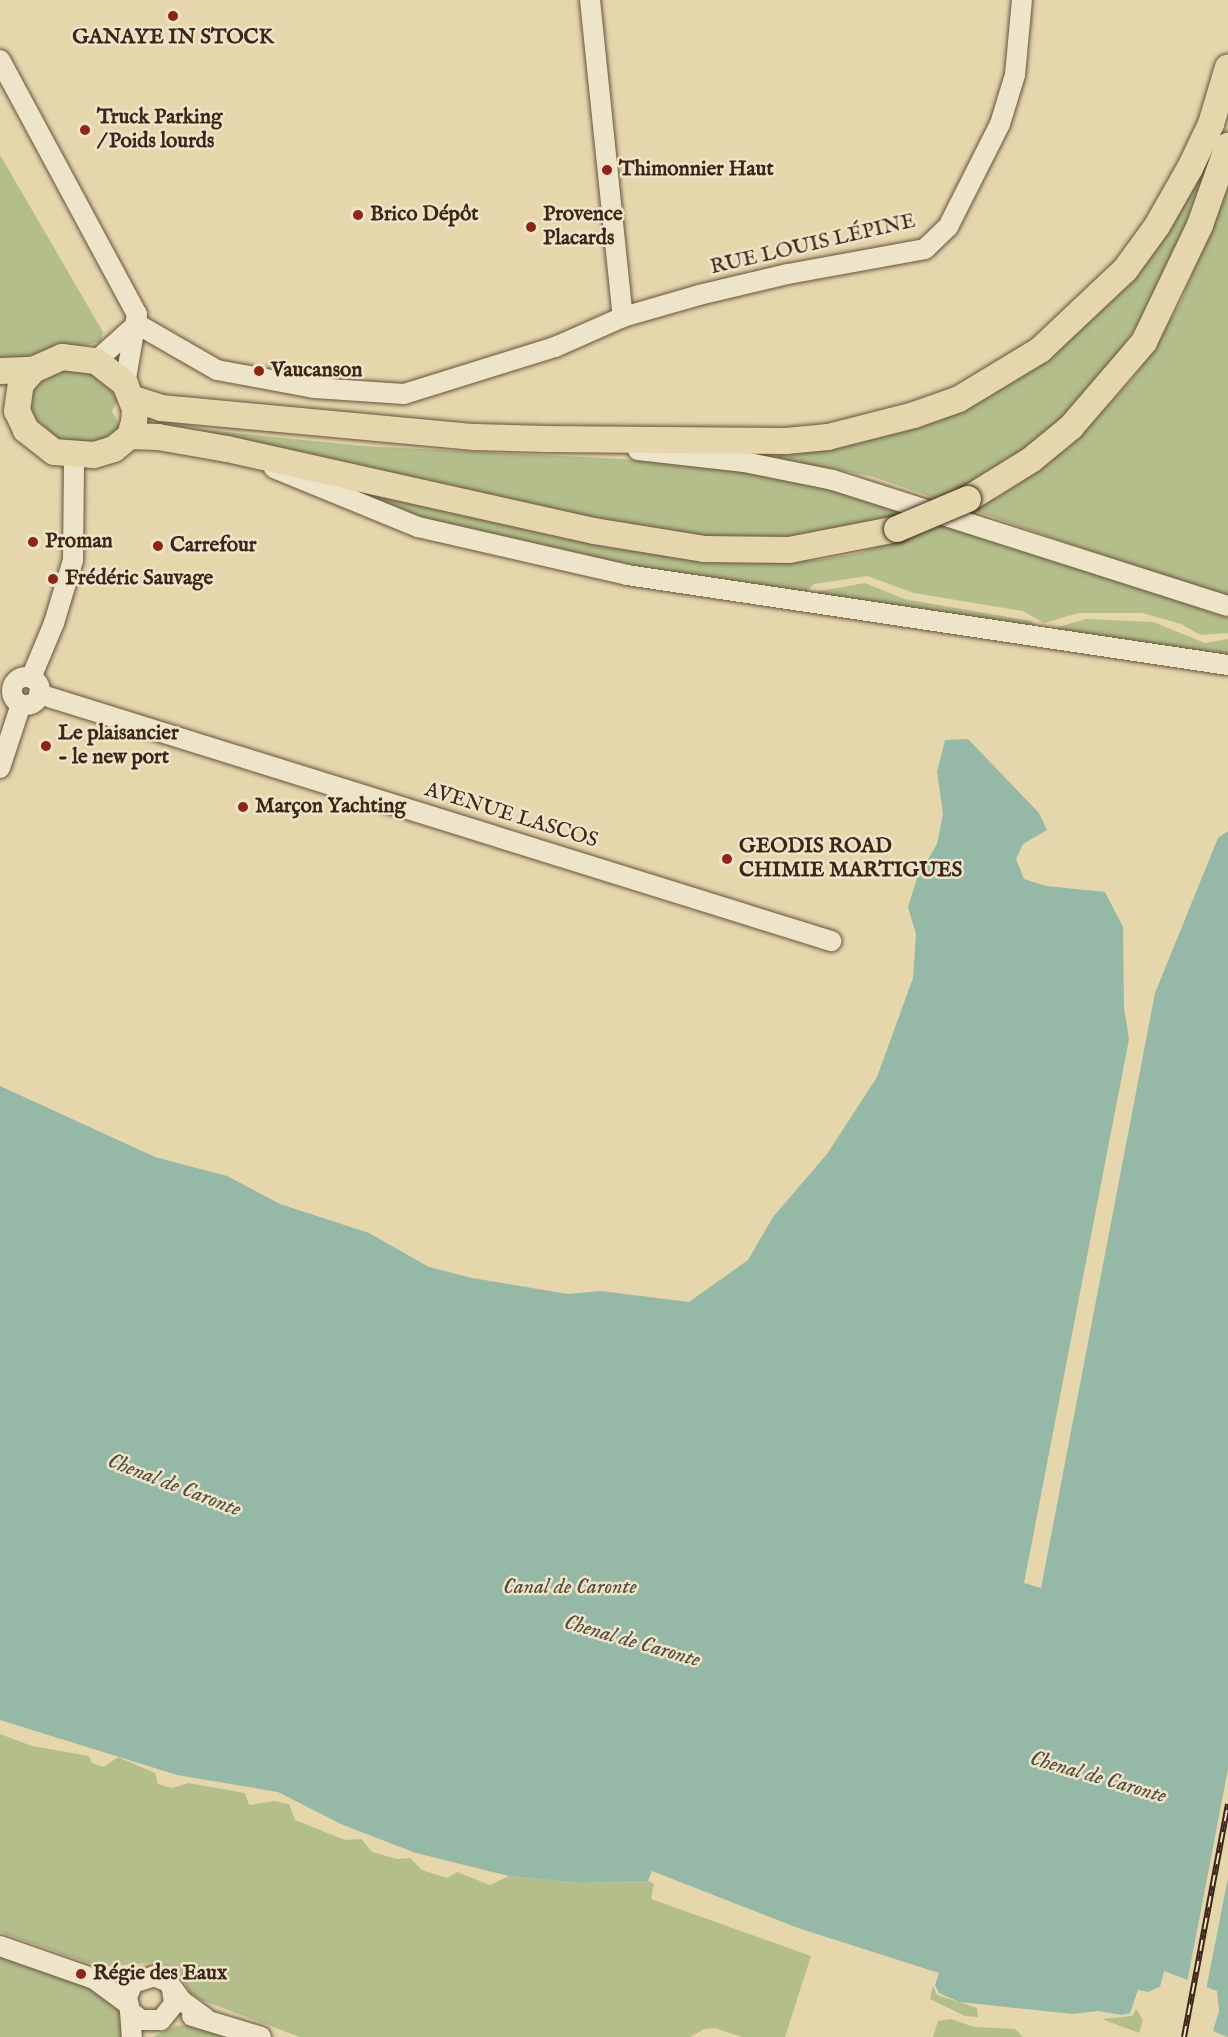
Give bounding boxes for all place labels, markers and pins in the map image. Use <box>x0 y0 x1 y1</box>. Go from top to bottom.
marker: GANAYE IN STOCK <box>166 9 180 23</box>
place label: GANAYE IN STOCK <box>72 25 274 51</box>
place label: Truck Parking / Poids lourds <box>97 105 222 155</box>
marker: Truck Parking / Poids lourds <box>78 123 92 137</box>
place label: Thimonnier Haut <box>619 157 774 183</box>
marker: Thimonnier Haut <box>600 163 614 177</box>
place label: Brico Dépôt <box>370 202 478 228</box>
place label: Provence Placards <box>543 202 623 252</box>
marker: Brico Dépôt <box>351 208 365 222</box>
marker: Provence Placards <box>524 220 538 234</box>
place label: Vaucanson <box>271 358 362 384</box>
marker: Vaucanson <box>252 364 266 378</box>
place label: Proman <box>45 529 113 555</box>
place label: Carrefour <box>170 533 256 559</box>
marker: Proman <box>26 535 40 549</box>
marker: Carrefour <box>151 539 165 553</box>
place label: Frédéric Sauvage <box>65 566 213 592</box>
marker: Frédéric Sauvage <box>46 572 60 586</box>
place label: Le plaisancier - le new port <box>58 721 179 771</box>
marker: Le plaisancier - le new port <box>39 739 53 753</box>
place label: Marçon Yachting <box>255 794 406 820</box>
marker: Marçon Yachting <box>236 800 250 814</box>
place label: GEODIS ROAD CHIMIE MARTIGUES <box>739 834 962 884</box>
marker: GEODIS ROAD CHIMIE MARTIGUES <box>720 852 734 866</box>
place label: Régie des Eaux <box>93 1961 227 1987</box>
marker: Régie des Eaux <box>74 1967 88 1981</box>

